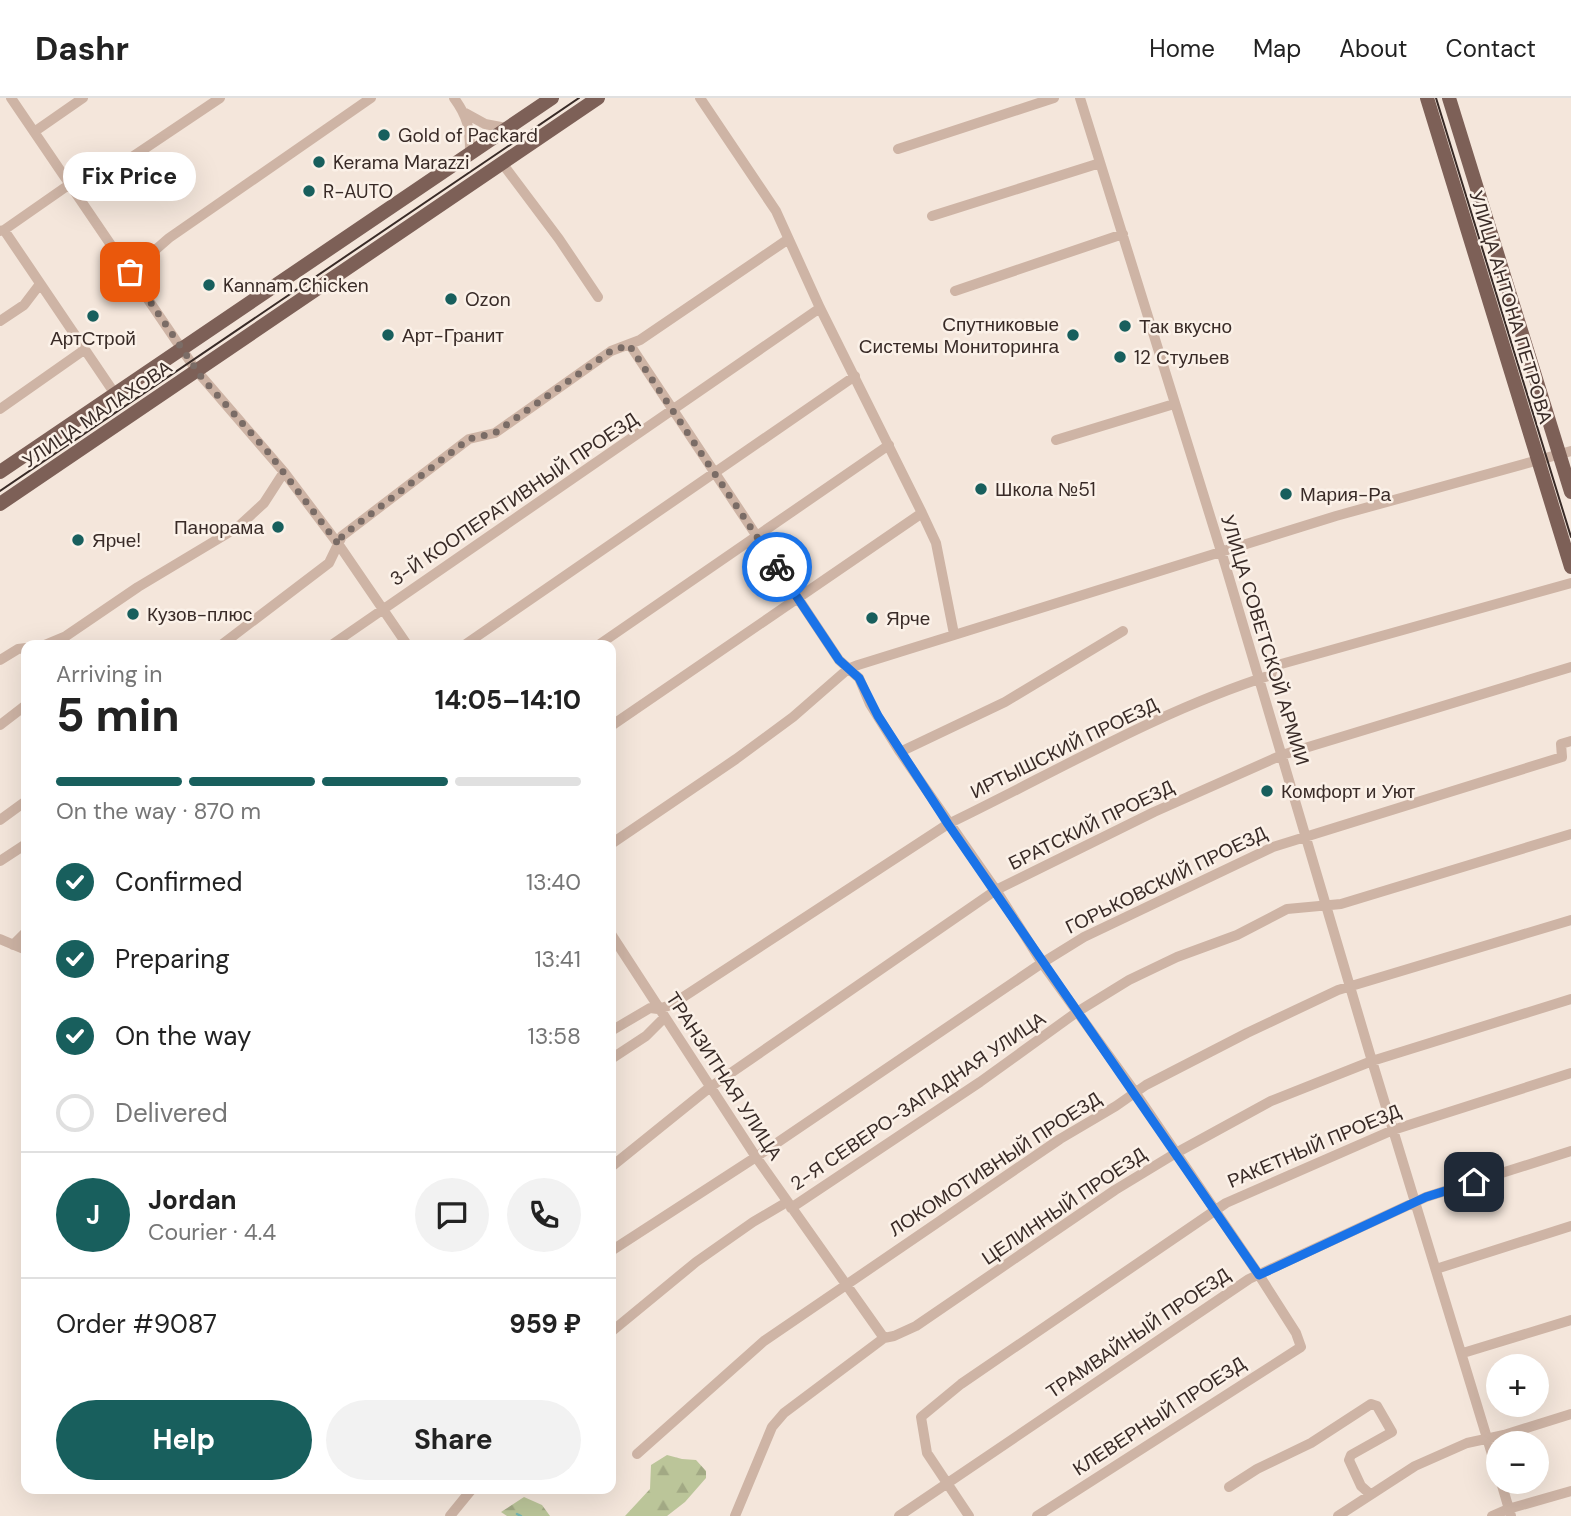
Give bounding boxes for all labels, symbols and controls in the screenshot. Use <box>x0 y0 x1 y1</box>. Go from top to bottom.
text: Dashr <box>35 27 129 70</box>
text: Home <box>1149 33 1215 64</box>
text: Map <box>1253 33 1301 64</box>
text: About <box>1339 33 1408 64</box>
text: Contact <box>1446 33 1536 64</box>
place label: Gold of Packard <box>398 123 538 148</box>
marker: Gold of Packard <box>376 127 392 143</box>
place label: Kerama Marazzi <box>333 150 470 175</box>
callout: Fix Price <box>64 153 196 202</box>
marker: Kerama Marazzi <box>311 154 327 170</box>
text: Fix Price <box>82 161 177 191</box>
place label: R-AUTO <box>323 179 393 204</box>
marker: R-AUTO <box>301 183 317 199</box>
street label: УЛИЦА АНТОНА ПЕТРОВА <box>1464 187 1558 427</box>
pin <box>100 242 160 302</box>
icon: bag <box>111 253 149 291</box>
place label: Kannam Chicken <box>223 273 369 298</box>
marker: Kannam Chicken <box>201 277 217 293</box>
place label: Ozon <box>465 287 511 312</box>
marker: Ozon <box>443 291 459 307</box>
marker: АртСтрой <box>85 308 101 324</box>
place label: Спутниковые Системы Мониторинга <box>859 312 1059 359</box>
place label: Так вкусно <box>1139 314 1232 339</box>
marker: Так вкусно <box>1117 318 1133 334</box>
place label: Арт-Гранит <box>402 323 504 348</box>
place label: АртСтрой <box>50 326 136 351</box>
marker: Арт-Гранит <box>380 327 396 343</box>
marker: Спутниковые Системы Мониторинга <box>1065 327 1081 343</box>
place label: 12 Стульев <box>1134 345 1229 370</box>
marker: 12 Стульев <box>1112 349 1128 365</box>
street label: УЛИЦА МАЛАХОВА <box>17 355 177 473</box>
street label: 3-Й КООПЕРАТИВНЫЙ ПРОЕЗД <box>385 406 643 592</box>
place label: Школа №51 <box>995 477 1096 502</box>
marker: Школа №51 <box>973 481 989 497</box>
place label: Мария-Ра <box>1300 482 1391 507</box>
marker: Мария-Ра <box>1278 486 1294 502</box>
street label: УЛИЦА СОВЕТСКОЙ АРМИИ <box>1215 512 1315 768</box>
place label: Панорама <box>174 515 264 540</box>
marker: Панорама <box>270 519 286 535</box>
place label: Ярче! <box>92 528 141 553</box>
marker: Ярче! <box>70 532 86 548</box>
courier <box>742 532 812 602</box>
icon: bike <box>758 548 796 586</box>
place label: Кузов-плюс <box>147 602 252 627</box>
marker: Кузов-плюс <box>125 606 141 622</box>
place label: Ярче <box>886 606 930 631</box>
marker: Ярче <box>864 610 880 626</box>
text: Arriving in <box>56 659 162 689</box>
text: 14:05–14:10 <box>435 683 581 717</box>
text: 5 min <box>56 685 180 745</box>
street label: ИРТЫШСКИЙ ПРОЕЗД <box>966 692 1162 804</box>
street label: БРАТСКИЙ ПРОЕЗД <box>1004 774 1178 876</box>
place label: Комфорт и Уют <box>1281 779 1416 804</box>
marker: Комфорт и Уют <box>1259 783 1275 799</box>
text: On the way · 870 m <box>56 796 261 826</box>
street label: ГОРЬКОВСКИЙ ПРОЕЗД <box>1061 820 1271 940</box>
icon: check <box>56 863 94 901</box>
text: Confirmed <box>115 865 242 899</box>
text: 13:40 <box>526 867 581 897</box>
icon: check <box>56 940 94 978</box>
text: Preparing <box>115 942 230 976</box>
text: 13:41 <box>534 944 581 974</box>
street label: ТРАНЗИТНАЯ УЛИЦА <box>660 987 788 1165</box>
street label: 2-Я СЕВЕРО-ЗАПАДНАЯ УЛИЦА <box>786 1006 1051 1196</box>
icon: check <box>56 1017 94 1055</box>
text: On the way <box>115 1019 251 1053</box>
text: 13:58 <box>528 1021 581 1051</box>
street label: ЛОКОМОТИВНЫЙ ПРОЕЗД <box>884 1086 1106 1242</box>
text: Delivered <box>115 1096 228 1130</box>
street label: РАКЕТНЫЙ ПРОЕЗД <box>1224 1098 1405 1194</box>
street label: ЦЕЛИННЫЙ ПРОЕЗД <box>977 1142 1151 1270</box>
pin <box>1444 1152 1504 1212</box>
icon: home <box>1455 1163 1493 1201</box>
button: chat <box>415 1178 489 1252</box>
button: phone <box>507 1178 581 1252</box>
text: Jordan <box>148 1183 237 1217</box>
text: J <box>86 1198 100 1232</box>
text: Courier · 4.4 <box>148 1217 276 1247</box>
street label: ТРАМВАЙНЫЙ ПРОЕЗД <box>1041 1262 1235 1404</box>
text: Order #9087 <box>56 1307 217 1341</box>
text: 959 ₽ <box>509 1307 581 1341</box>
street label: КЛЕВЕРНЫЙ ПРОЕЗД <box>1068 1351 1250 1481</box>
map controls <box>1486 1354 1549 1494</box>
button: + <box>1486 1354 1549 1417</box>
button: Help <box>56 1400 312 1480</box>
button: Share <box>326 1400 581 1480</box>
button: − <box>1486 1431 1549 1494</box>

